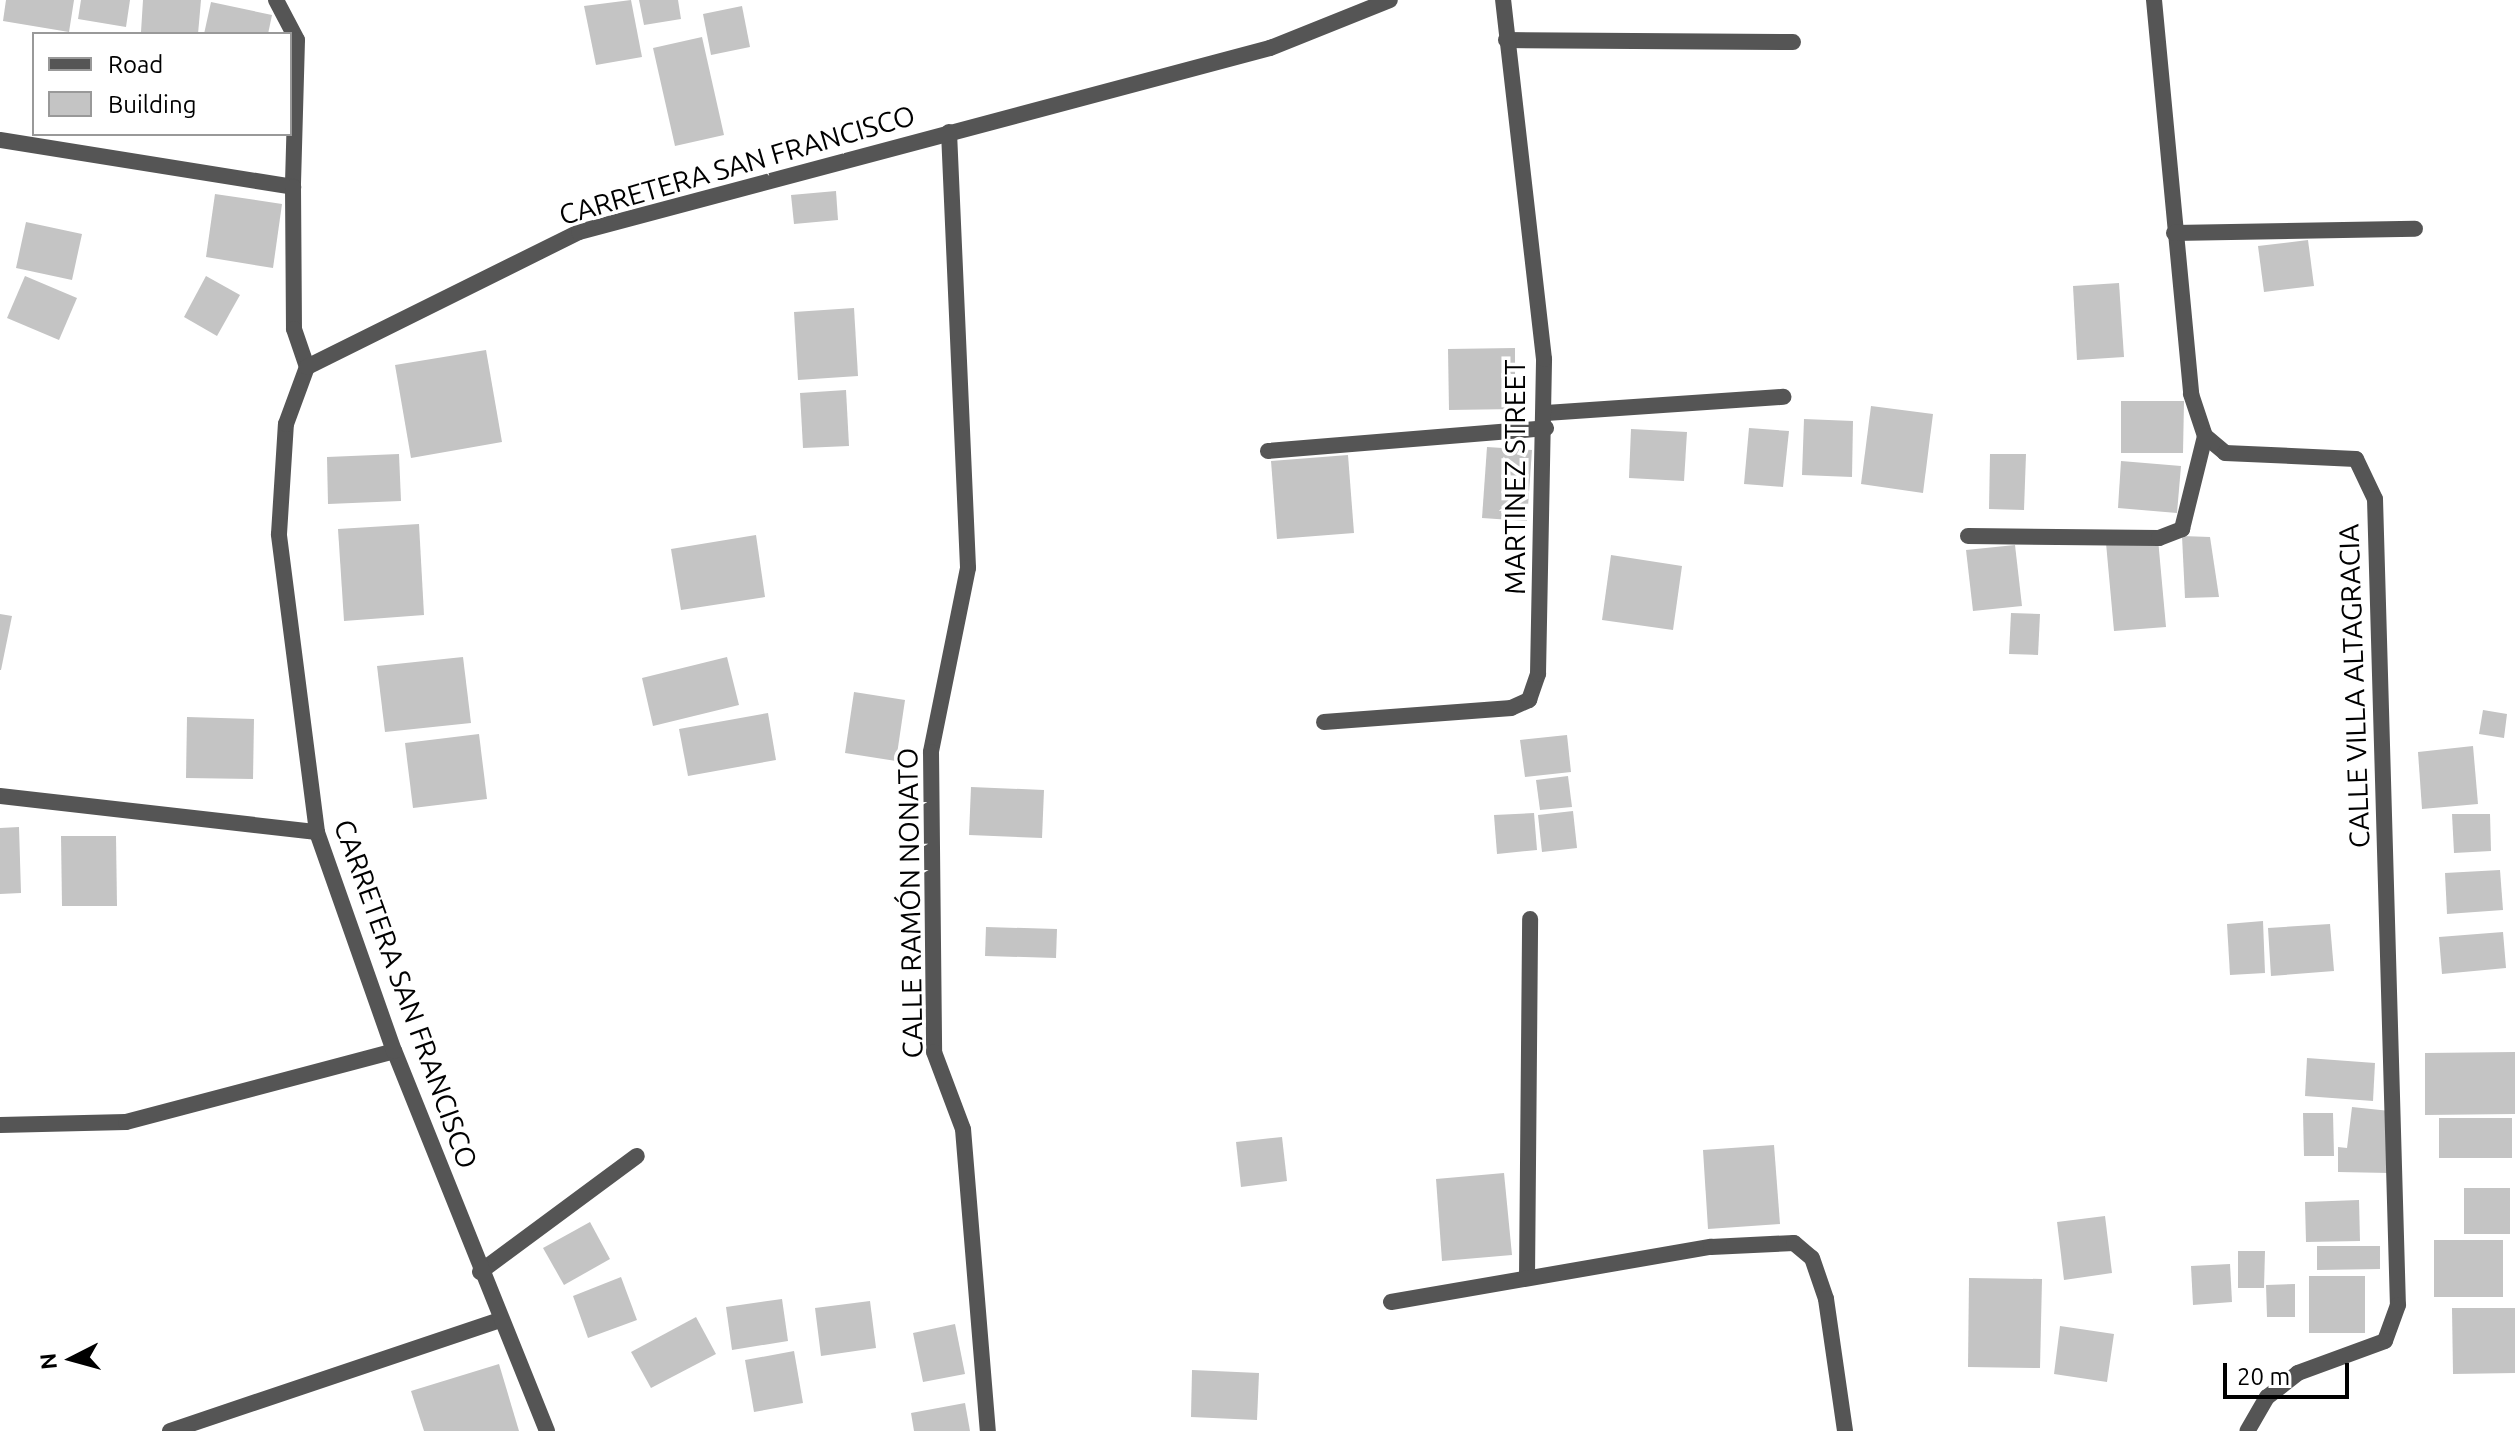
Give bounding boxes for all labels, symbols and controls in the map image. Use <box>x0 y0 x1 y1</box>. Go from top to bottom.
legend <box>32 32 292 136</box>
text: Road <box>108 51 163 78</box>
text: Building <box>108 91 196 118</box>
street label: CARRETERA SAN FRANCISCO <box>555 98 919 232</box>
street label: MARTINEZ STREET <box>1498 359 1532 595</box>
street label: CALLE VILLA ALTAGRACIA <box>2332 523 2376 849</box>
street label: CALLE RAMÓN NONATO <box>890 747 930 1059</box>
street label: CARRETERA SAN FRANCISCO <box>327 815 485 1173</box>
north arrow <box>32 1319 112 1399</box>
scale bar <box>2227 1347 2353 1397</box>
text: N <box>34 1352 61 1371</box>
text: 20 m <box>2237 1363 2290 1390</box>

